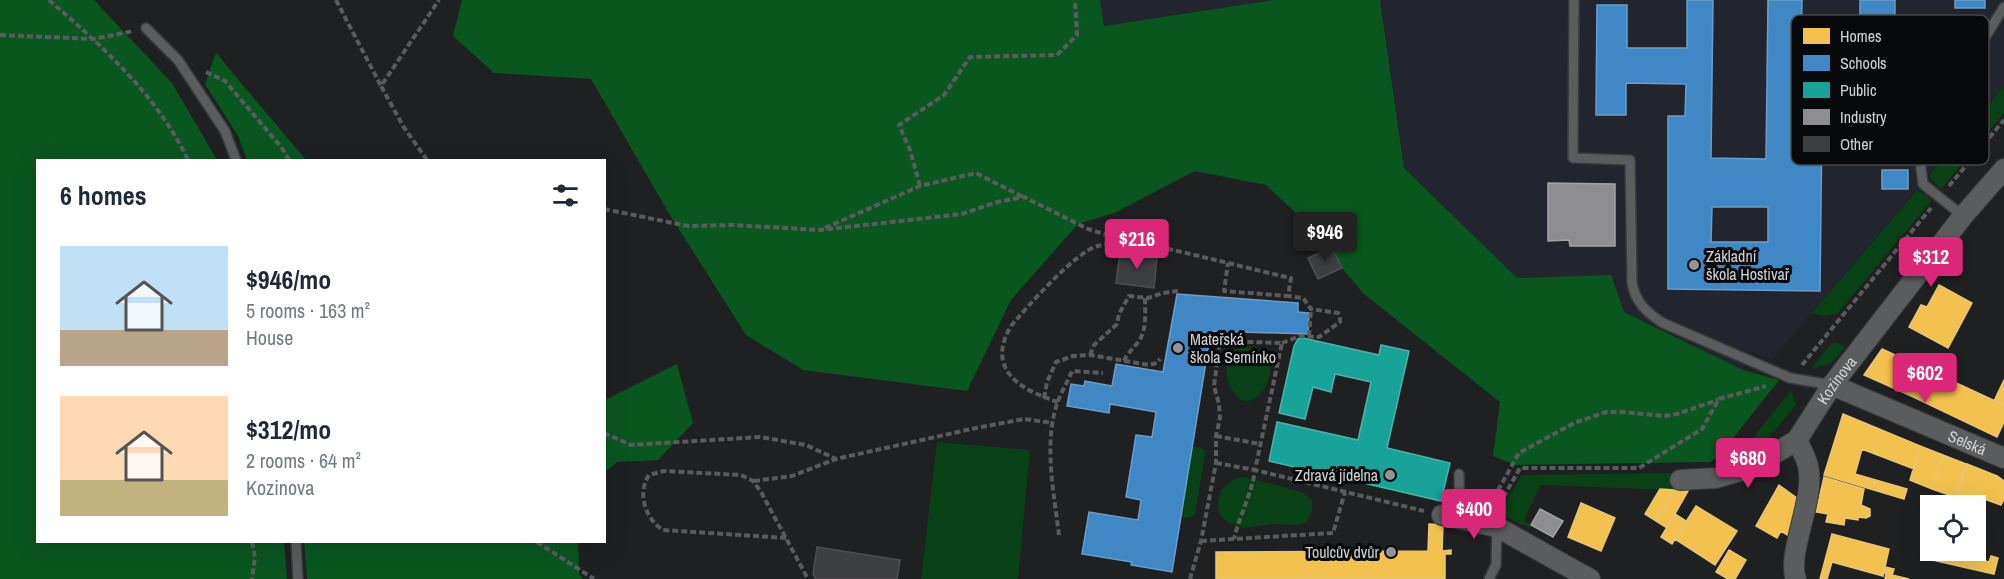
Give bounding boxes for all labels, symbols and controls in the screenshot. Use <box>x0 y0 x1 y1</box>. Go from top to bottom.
legend <box>1791 15 1989 165</box>
text: Homes <box>1840 25 1882 47</box>
text: Schools <box>1840 52 1887 74</box>
text: Public <box>1840 79 1877 101</box>
text: Industry <box>1840 106 1887 128</box>
text: Other <box>1840 133 1873 155</box>
text: 6 homes <box>60 178 147 213</box>
icon: filters <box>549 179 582 212</box>
pin: $946 <box>1289 212 1361 263</box>
text: $946 <box>1307 218 1343 245</box>
pin: $216 <box>1101 219 1173 270</box>
text: $216 <box>1119 225 1155 252</box>
pin: $312 <box>1895 237 1967 288</box>
text: $312 <box>1913 243 1949 270</box>
place label: Základní škola Hostivař <box>1706 245 1790 285</box>
marker: Základní škola Hostivař <box>1687 258 1701 272</box>
text: $946/mo <box>246 262 331 297</box>
icon: home <box>108 270 180 342</box>
text: 5 rooms · 163 m² <box>246 297 370 324</box>
text: House <box>246 324 293 351</box>
place label: Mateřská škola Semínko <box>1190 328 1276 368</box>
marker: Mateřská škola Semínko <box>1171 341 1185 355</box>
street label: Kozinova <box>1812 351 1862 409</box>
pin: $602 <box>1889 353 1961 404</box>
text: $602 <box>1907 359 1943 386</box>
text: $312/mo <box>246 412 331 447</box>
icon: home <box>108 420 180 492</box>
street label: Selská <box>1945 425 1990 461</box>
pin: $680 <box>1712 438 1784 489</box>
text: $680 <box>1730 444 1766 471</box>
text: 2 rooms · 64 m² <box>246 447 361 474</box>
place label: Zdravá jídelna <box>1295 464 1379 486</box>
marker: Zdravá jídelna <box>1383 468 1397 482</box>
text: Kozinova <box>246 474 314 501</box>
pin: $400 <box>1438 489 1510 540</box>
text: $400 <box>1456 495 1492 522</box>
map controls <box>1920 495 1986 561</box>
button: locate <box>1920 495 1986 561</box>
place label: Toulcův dvůr <box>1305 541 1380 563</box>
marker: Toulcův dvůr <box>1384 545 1398 559</box>

